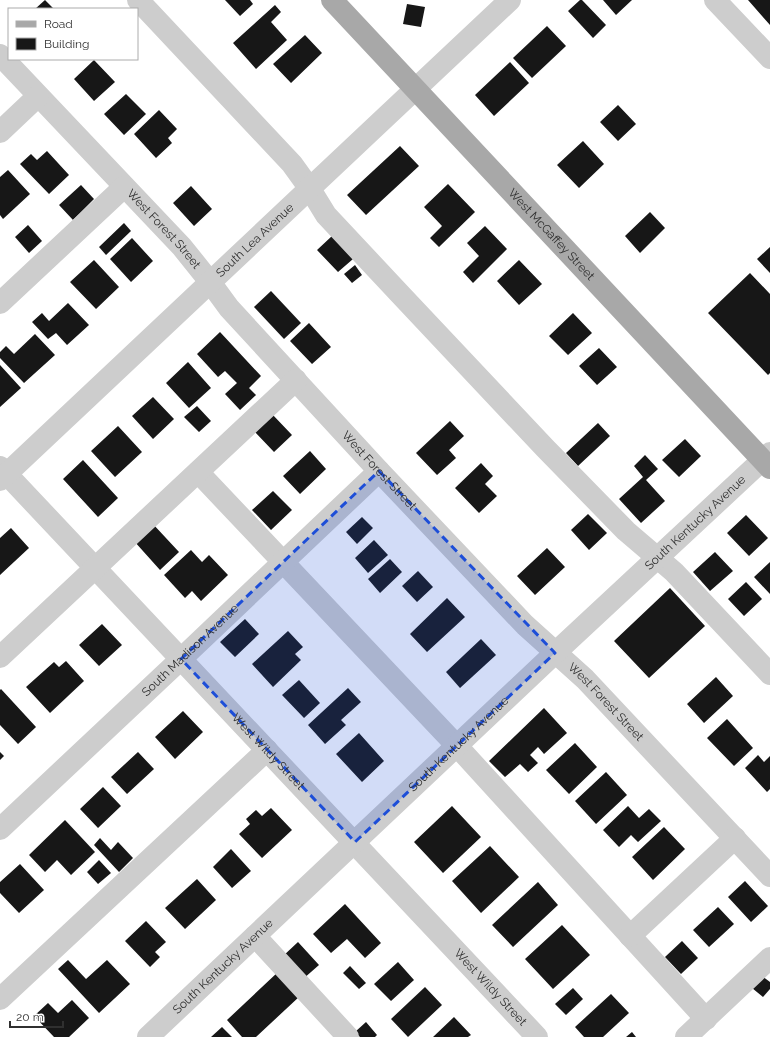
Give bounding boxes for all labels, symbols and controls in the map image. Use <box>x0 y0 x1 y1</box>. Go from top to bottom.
legend <box>8 8 138 60</box>
text: Road <box>44 17 73 31</box>
text: Building <box>44 37 90 51</box>
street label: West Forest Street <box>124 186 204 272</box>
street label: West McGaffey Street <box>505 186 597 283</box>
street label: South Lea Avenue <box>213 200 296 280</box>
street label: West Forest Street <box>339 428 419 513</box>
street label: South Kentucky Avenue <box>642 472 748 573</box>
street label: South Madison Avenue <box>139 601 241 699</box>
street label: West Forest Street <box>565 660 647 744</box>
street label: South Kentucky Avenue <box>406 694 511 794</box>
street label: West Wildy Street <box>229 711 308 793</box>
street label: South Kentucky Avenue <box>170 916 276 1017</box>
street label: West Wildy Street <box>451 946 530 1028</box>
scale bar <box>10 1003 63 1029</box>
text: 20 m <box>16 1010 44 1024</box>

